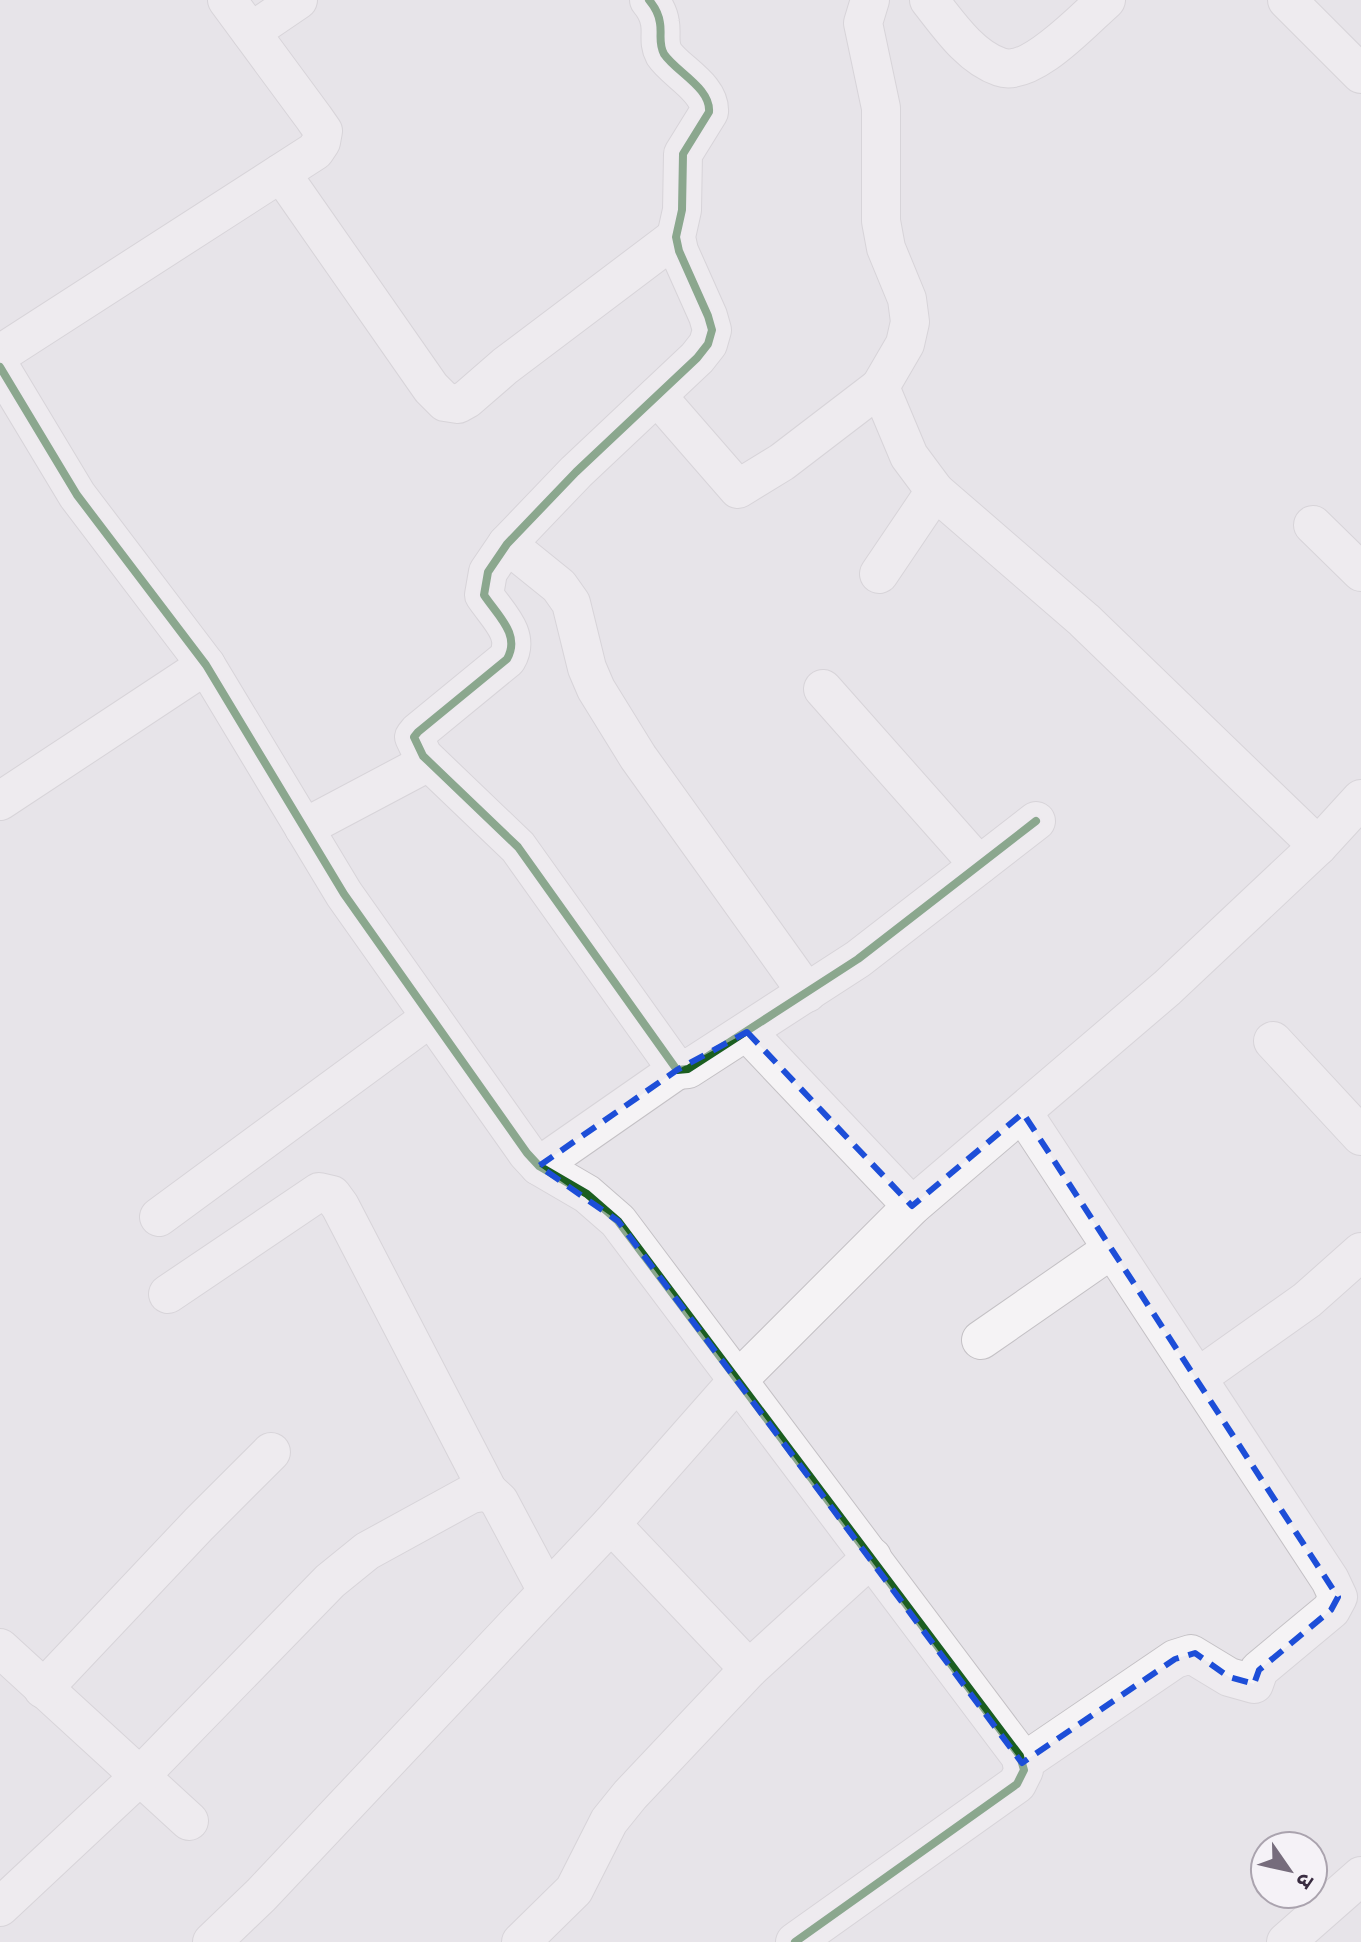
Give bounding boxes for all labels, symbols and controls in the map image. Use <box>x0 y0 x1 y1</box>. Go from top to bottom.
north arrow <box>1249 1830 1329 1910</box>
text: उ <box>1291 1869 1319 1894</box>

